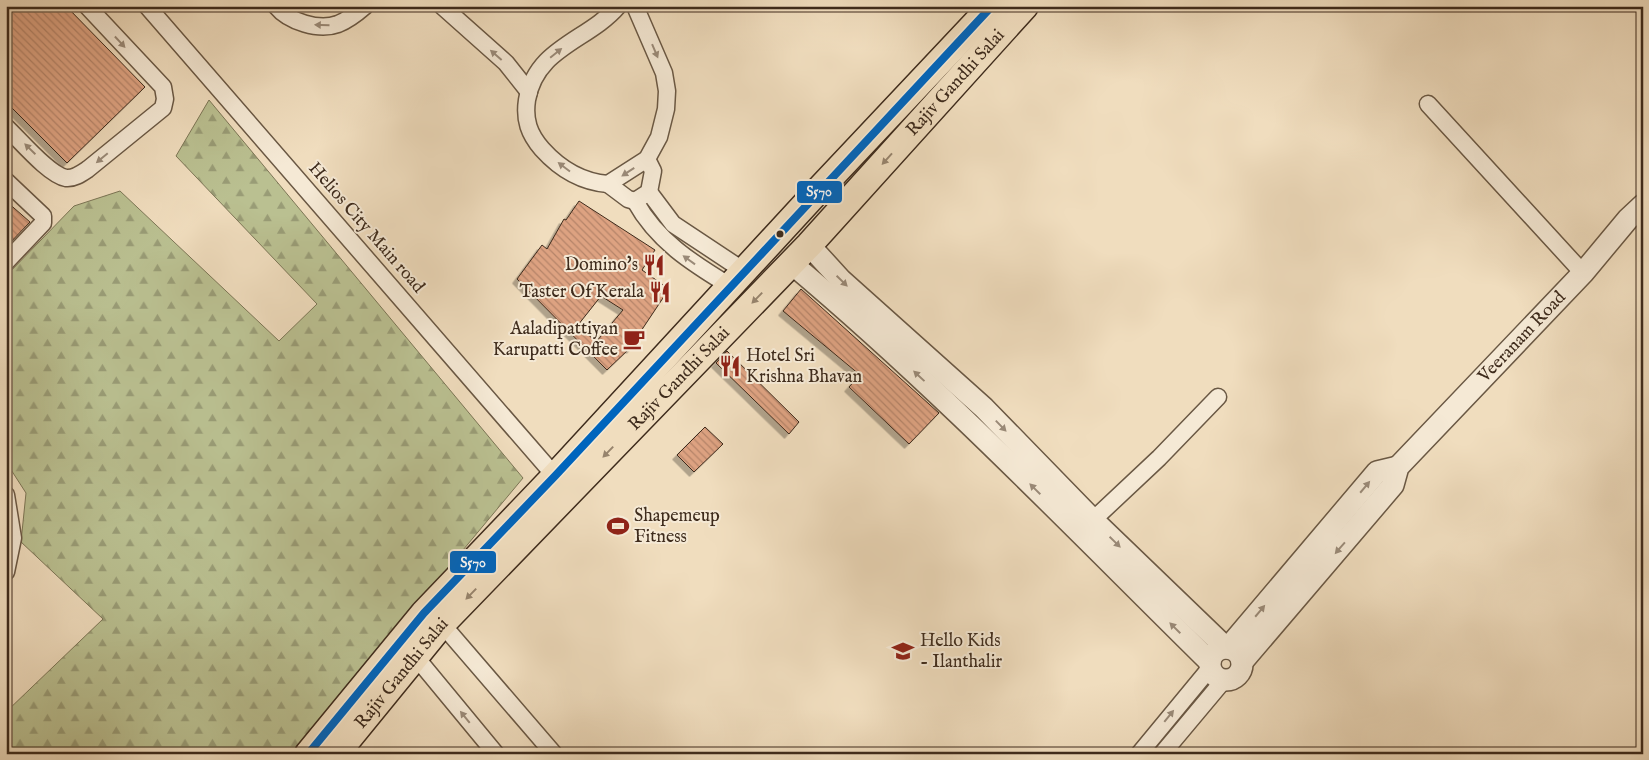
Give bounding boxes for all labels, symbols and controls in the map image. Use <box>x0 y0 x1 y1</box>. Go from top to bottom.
one-way arrow <box>314 21 330 29</box>
street label: Rajiv Gandhi Salai <box>901 24 1010 141</box>
one-way arrow <box>114 35 126 47</box>
one-way arrow <box>651 44 659 58</box>
one-way arrow <box>550 48 563 59</box>
one-way arrow <box>491 49 503 61</box>
one-way arrow <box>24 144 36 156</box>
one-way arrow <box>96 153 109 164</box>
one-way arrow <box>881 153 893 165</box>
street label: Helios City Main road <box>303 158 430 299</box>
one-way arrow <box>558 162 571 173</box>
one-way arrow <box>621 167 634 176</box>
line badge: S570 <box>796 180 843 204</box>
text: S570 <box>806 183 832 201</box>
unlabelled marker <box>775 229 785 239</box>
restaurant icon: Domino's <box>641 252 667 278</box>
place label: Domino's <box>565 254 638 277</box>
one-way arrow <box>682 255 696 265</box>
one-way arrow <box>836 275 848 287</box>
restaurant icon: Taster Of Kerala <box>647 279 673 305</box>
place label: Taster Of Kerala <box>519 281 644 304</box>
street label: Veeranam Road <box>1472 286 1571 388</box>
one-way arrow <box>751 291 763 303</box>
place label: Aaladipattiyan Karupatti Coffee <box>493 318 618 362</box>
street label: Rajiv Gandhi Salai <box>624 322 735 436</box>
cafe icon: Aaladipattiyan Karupatti Coffee <box>621 326 647 352</box>
place label: Hotel Sri Krishna Bhavan <box>746 345 862 389</box>
restaurant icon: Hotel Sri Krishna Bhavan <box>717 353 743 379</box>
one-way arrow <box>913 370 925 382</box>
one-way arrow <box>995 419 1007 431</box>
one-way arrow <box>602 446 614 458</box>
one-way arrow <box>1359 481 1370 494</box>
one-way arrow <box>1029 483 1041 495</box>
place label: Shapemeup Fitness <box>634 505 720 549</box>
sports icon: Shapemeup Fitness <box>605 513 631 539</box>
one-way arrow <box>1109 536 1121 548</box>
one-way arrow <box>1334 541 1345 554</box>
line badge: S570 <box>449 550 497 574</box>
text: S570 <box>460 554 486 572</box>
one-way arrow <box>465 588 477 600</box>
one-way arrow <box>1254 605 1265 618</box>
street label: Rajiv Gandhi Salai <box>350 613 454 734</box>
one-way arrow <box>1170 622 1182 634</box>
place label: Hello Kids - Ilanthalir <box>920 630 1003 674</box>
school or university icon: Hello Kids - Ilanthalir <box>890 638 916 664</box>
one-way arrow <box>1164 710 1175 723</box>
one-way arrow <box>459 711 471 723</box>

